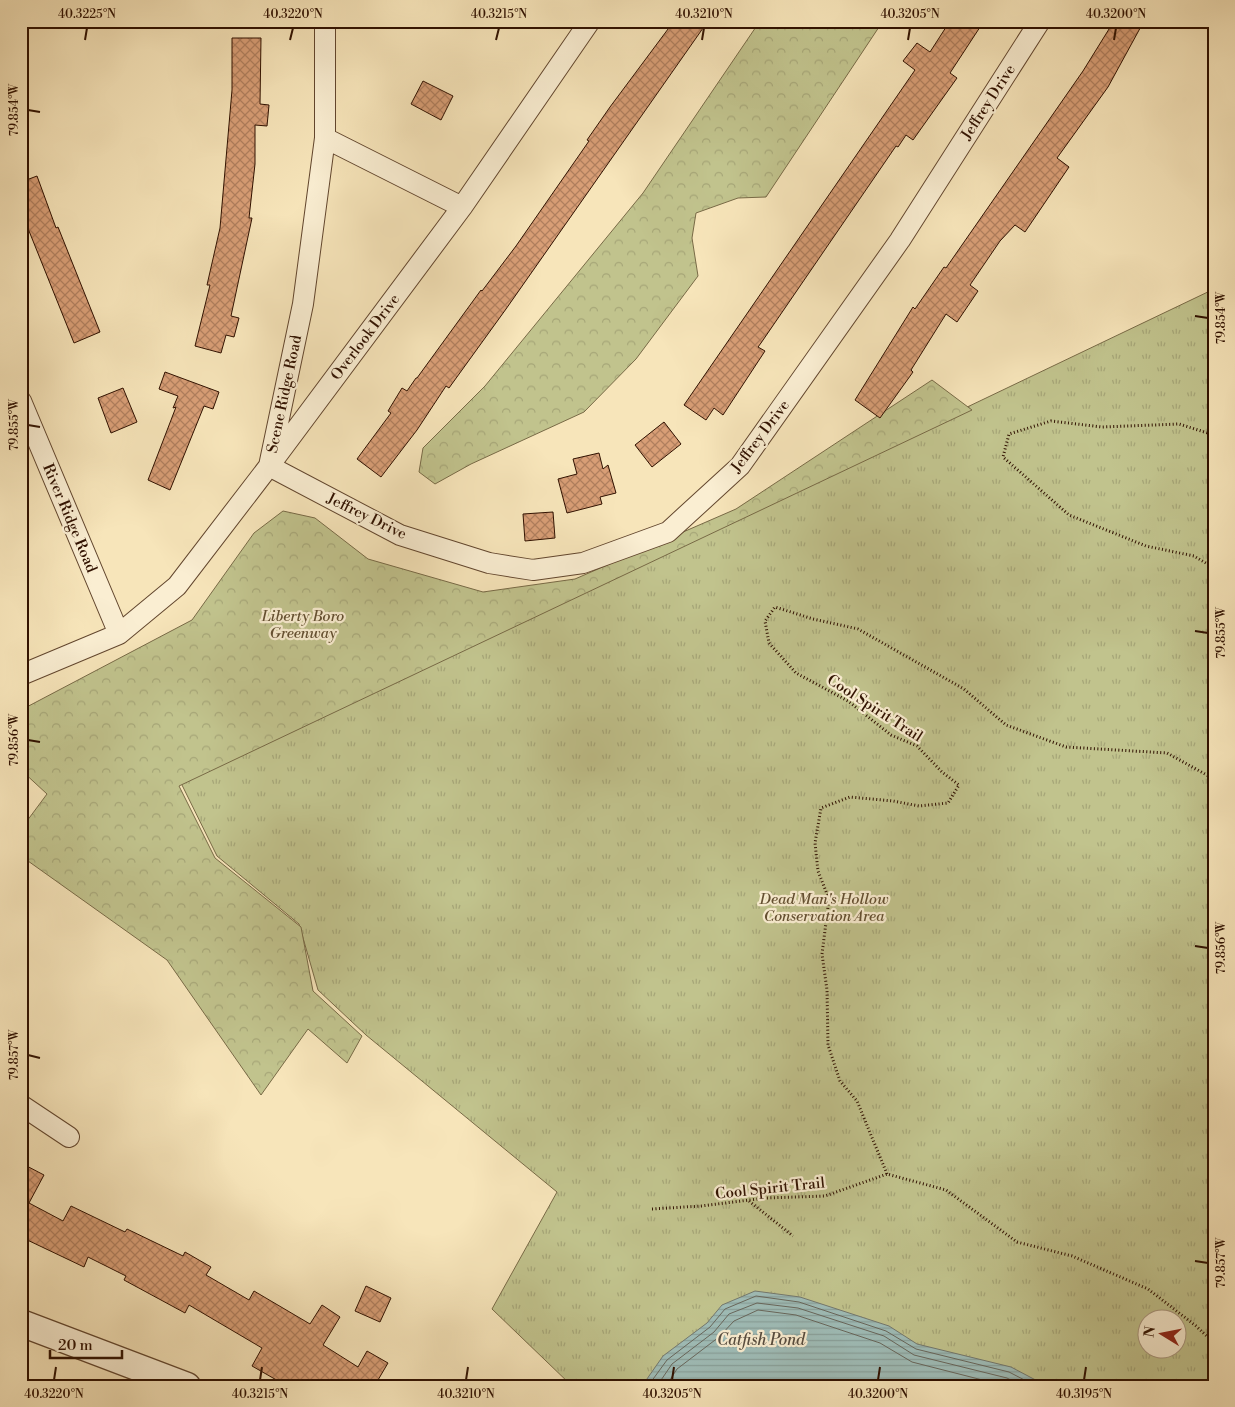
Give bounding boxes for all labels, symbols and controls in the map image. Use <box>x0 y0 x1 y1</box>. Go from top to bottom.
text: 40.3225°N <box>58 7 116 22</box>
text: 40.3220°N <box>263 7 323 22</box>
text: 40.3215°N <box>471 7 527 22</box>
text: 40.3210°N <box>675 7 733 22</box>
text: 40.3205°N <box>880 7 940 22</box>
text: 40.3200°N <box>1086 7 1146 22</box>
street label: Jeffrey Drive <box>956 61 1020 144</box>
text: 79.854°W <box>7 83 22 136</box>
street label: Overlook Drive <box>327 290 404 384</box>
text: 79.854°W <box>1214 291 1229 344</box>
street label: Scene Ridge Road <box>263 333 306 455</box>
street label: Jeffrey Drive <box>726 396 794 477</box>
text: 79.855°W <box>7 398 22 451</box>
street label: River Ridge Road <box>38 461 101 576</box>
street label: Jeffrey Drive <box>323 489 410 544</box>
text: 79.855°W <box>1214 606 1229 659</box>
park label: Liberty Boro Greenway <box>261 607 344 643</box>
street label: Cool Spirit Trail <box>823 670 927 747</box>
text: 79.856°W <box>7 713 22 766</box>
park label: Dead Man's Hollow Conservation Area <box>759 890 889 926</box>
text: 79.856°W <box>1214 921 1229 974</box>
text: 79.857°W <box>7 1029 22 1080</box>
street label: Cool Spirit Trail <box>714 1173 826 1204</box>
text: 79.857°W <box>1214 1237 1229 1288</box>
north arrow <box>1138 1310 1188 1360</box>
text: N <box>1140 1325 1160 1339</box>
scale bar <box>50 1327 122 1359</box>
water label: Catfish Pond <box>717 1330 806 1350</box>
text: 20 m <box>58 1336 93 1355</box>
text: 40.3220°N <box>24 1387 84 1402</box>
text: 40.3215°N <box>232 1387 288 1402</box>
text: 40.3210°N <box>437 1387 495 1402</box>
text: 40.3205°N <box>642 1387 702 1402</box>
text: 40.3200°N <box>848 1387 908 1402</box>
text: 40.3195°N <box>1056 1387 1112 1402</box>

